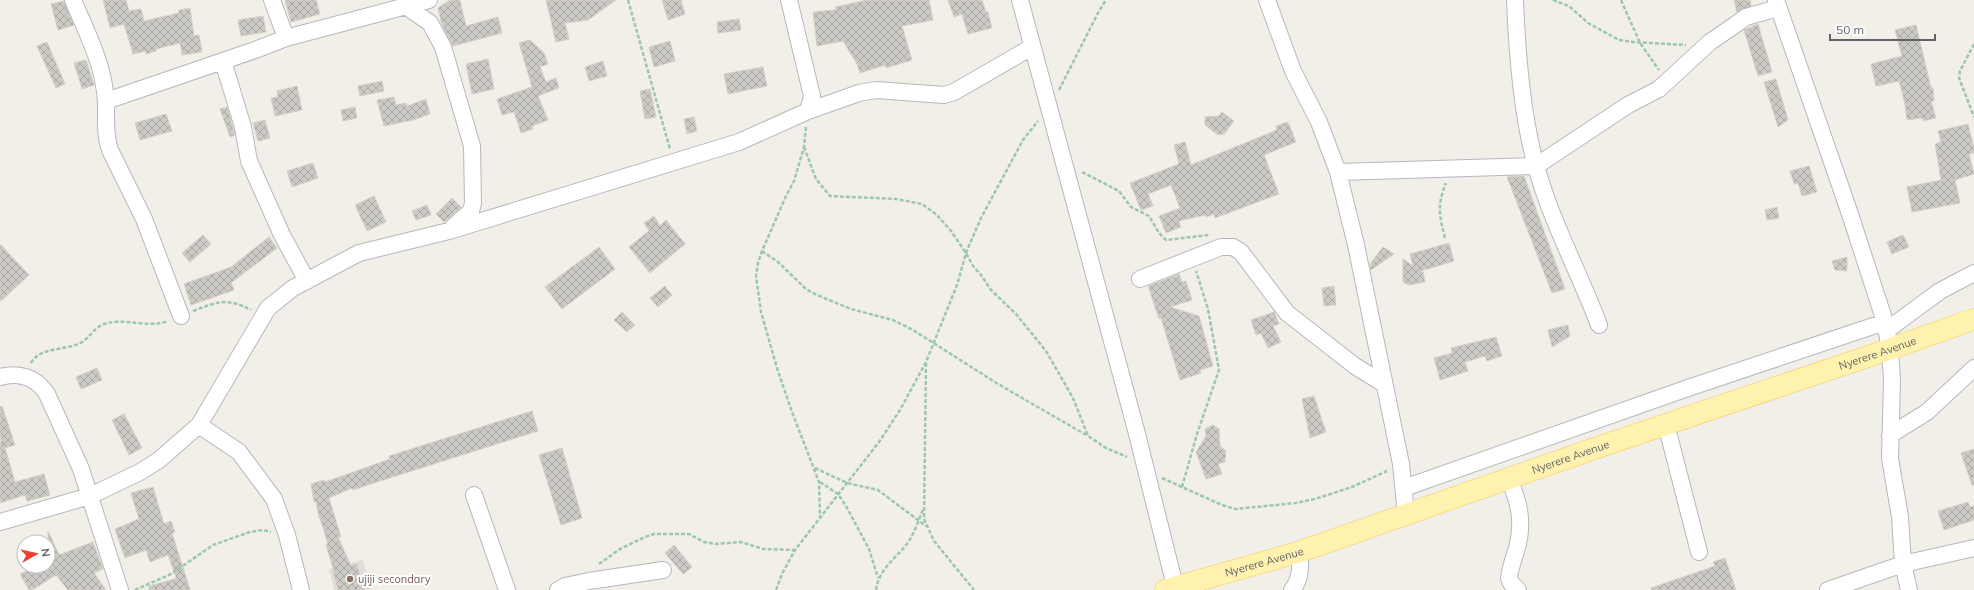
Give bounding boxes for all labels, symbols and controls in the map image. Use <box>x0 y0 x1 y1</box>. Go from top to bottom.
scale bar <box>1830 16 1935 42</box>
text: 50 m <box>1836 22 1864 37</box>
street label: Nyerere Avenue <box>1837 333 1918 373</box>
street label: Nyerere Avenue <box>1530 437 1611 477</box>
north arrow <box>16 534 56 574</box>
street label: Nyerere Avenue <box>1223 544 1305 580</box>
text: N <box>38 548 53 558</box>
place label: ujiji secondary <box>358 572 431 586</box>
marker: ujiji secondary <box>345 574 355 584</box>

